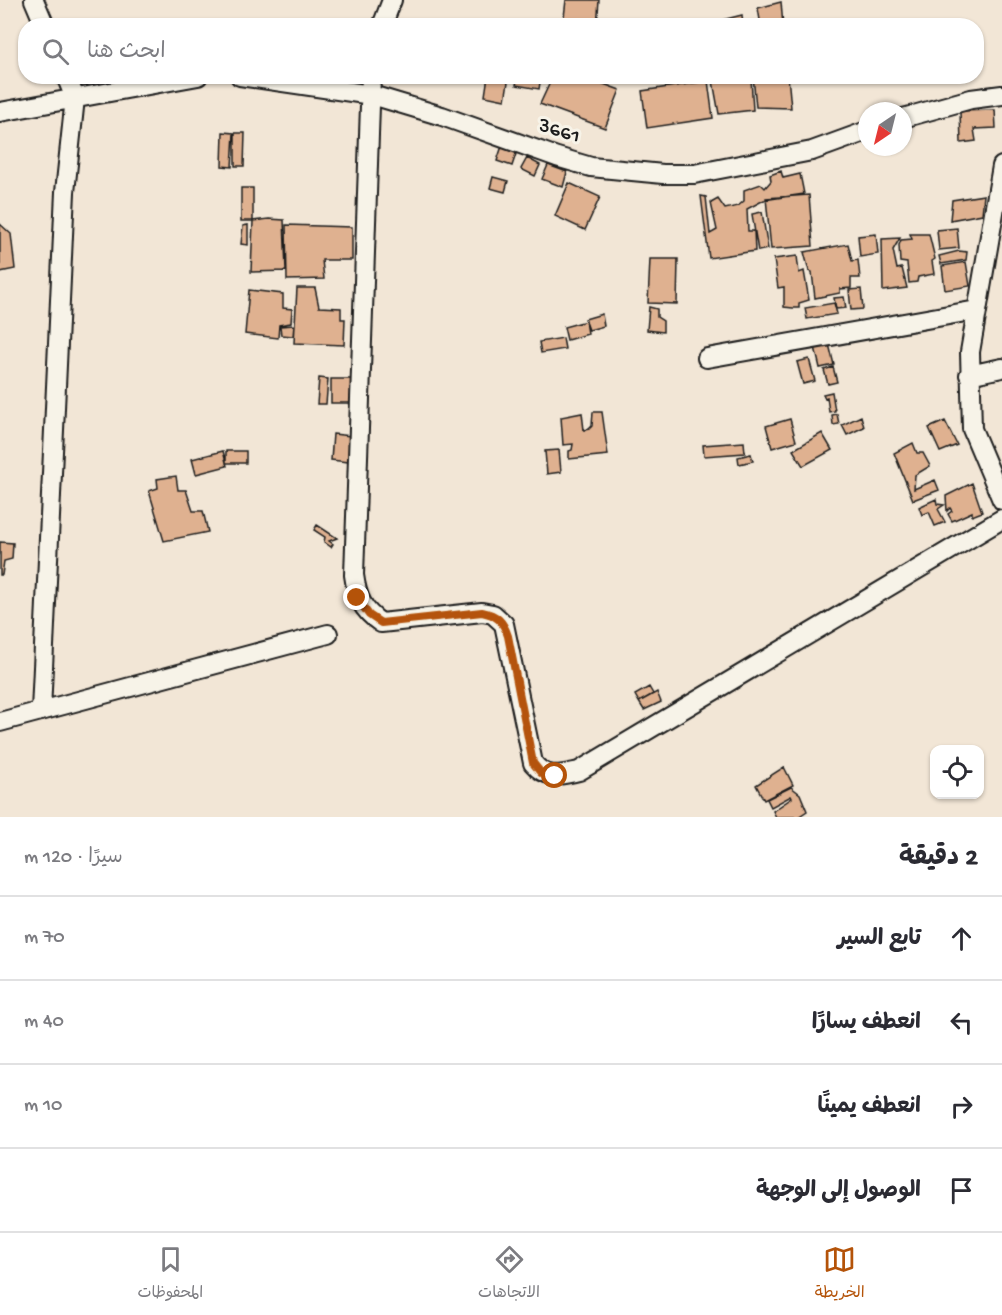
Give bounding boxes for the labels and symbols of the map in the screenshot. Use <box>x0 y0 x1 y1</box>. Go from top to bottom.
north arrow <box>858 102 912 156</box>
street label: 3661 <box>534 113 583 151</box>
route end <box>343 584 369 610</box>
route start <box>541 762 567 788</box>

